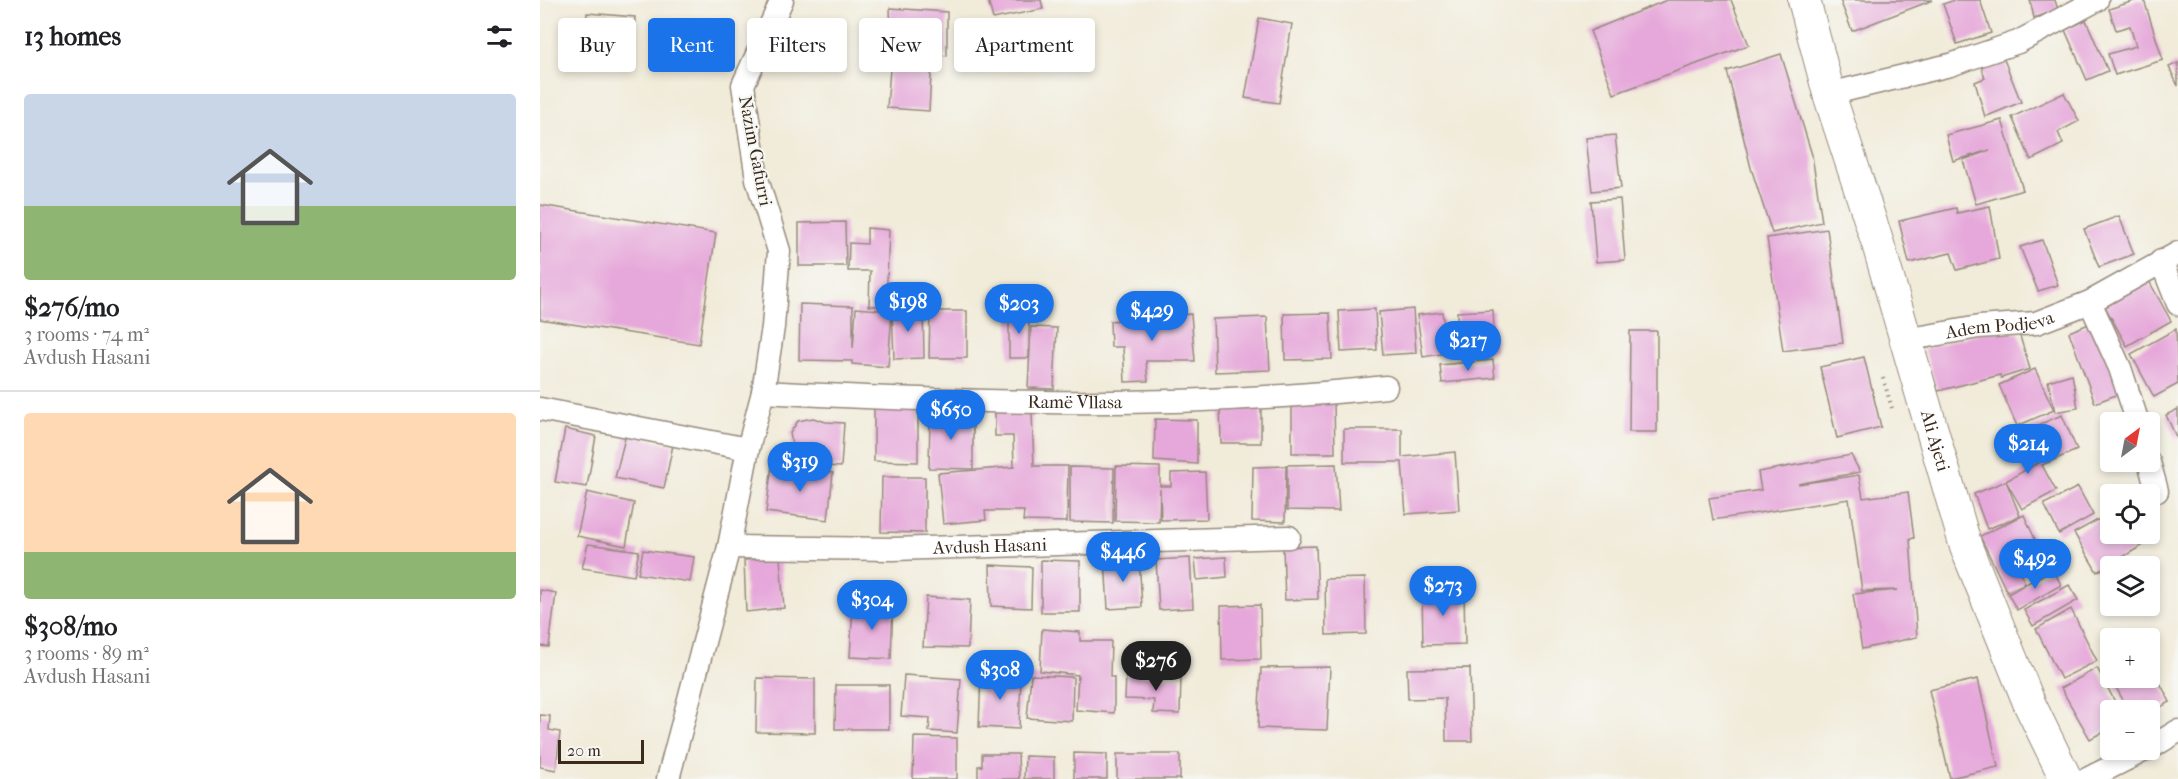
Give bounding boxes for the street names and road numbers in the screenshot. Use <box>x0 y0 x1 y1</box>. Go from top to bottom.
street label: Nazim Gafurri <box>734 94 776 208</box>
street label: Adem Podjeva <box>1943 306 2057 343</box>
street label: Ramë Vllasa <box>1027 391 1123 413</box>
street label: Ali Ajeti <box>1916 407 1954 475</box>
street label: Avdush Hasani <box>932 534 1048 558</box>

